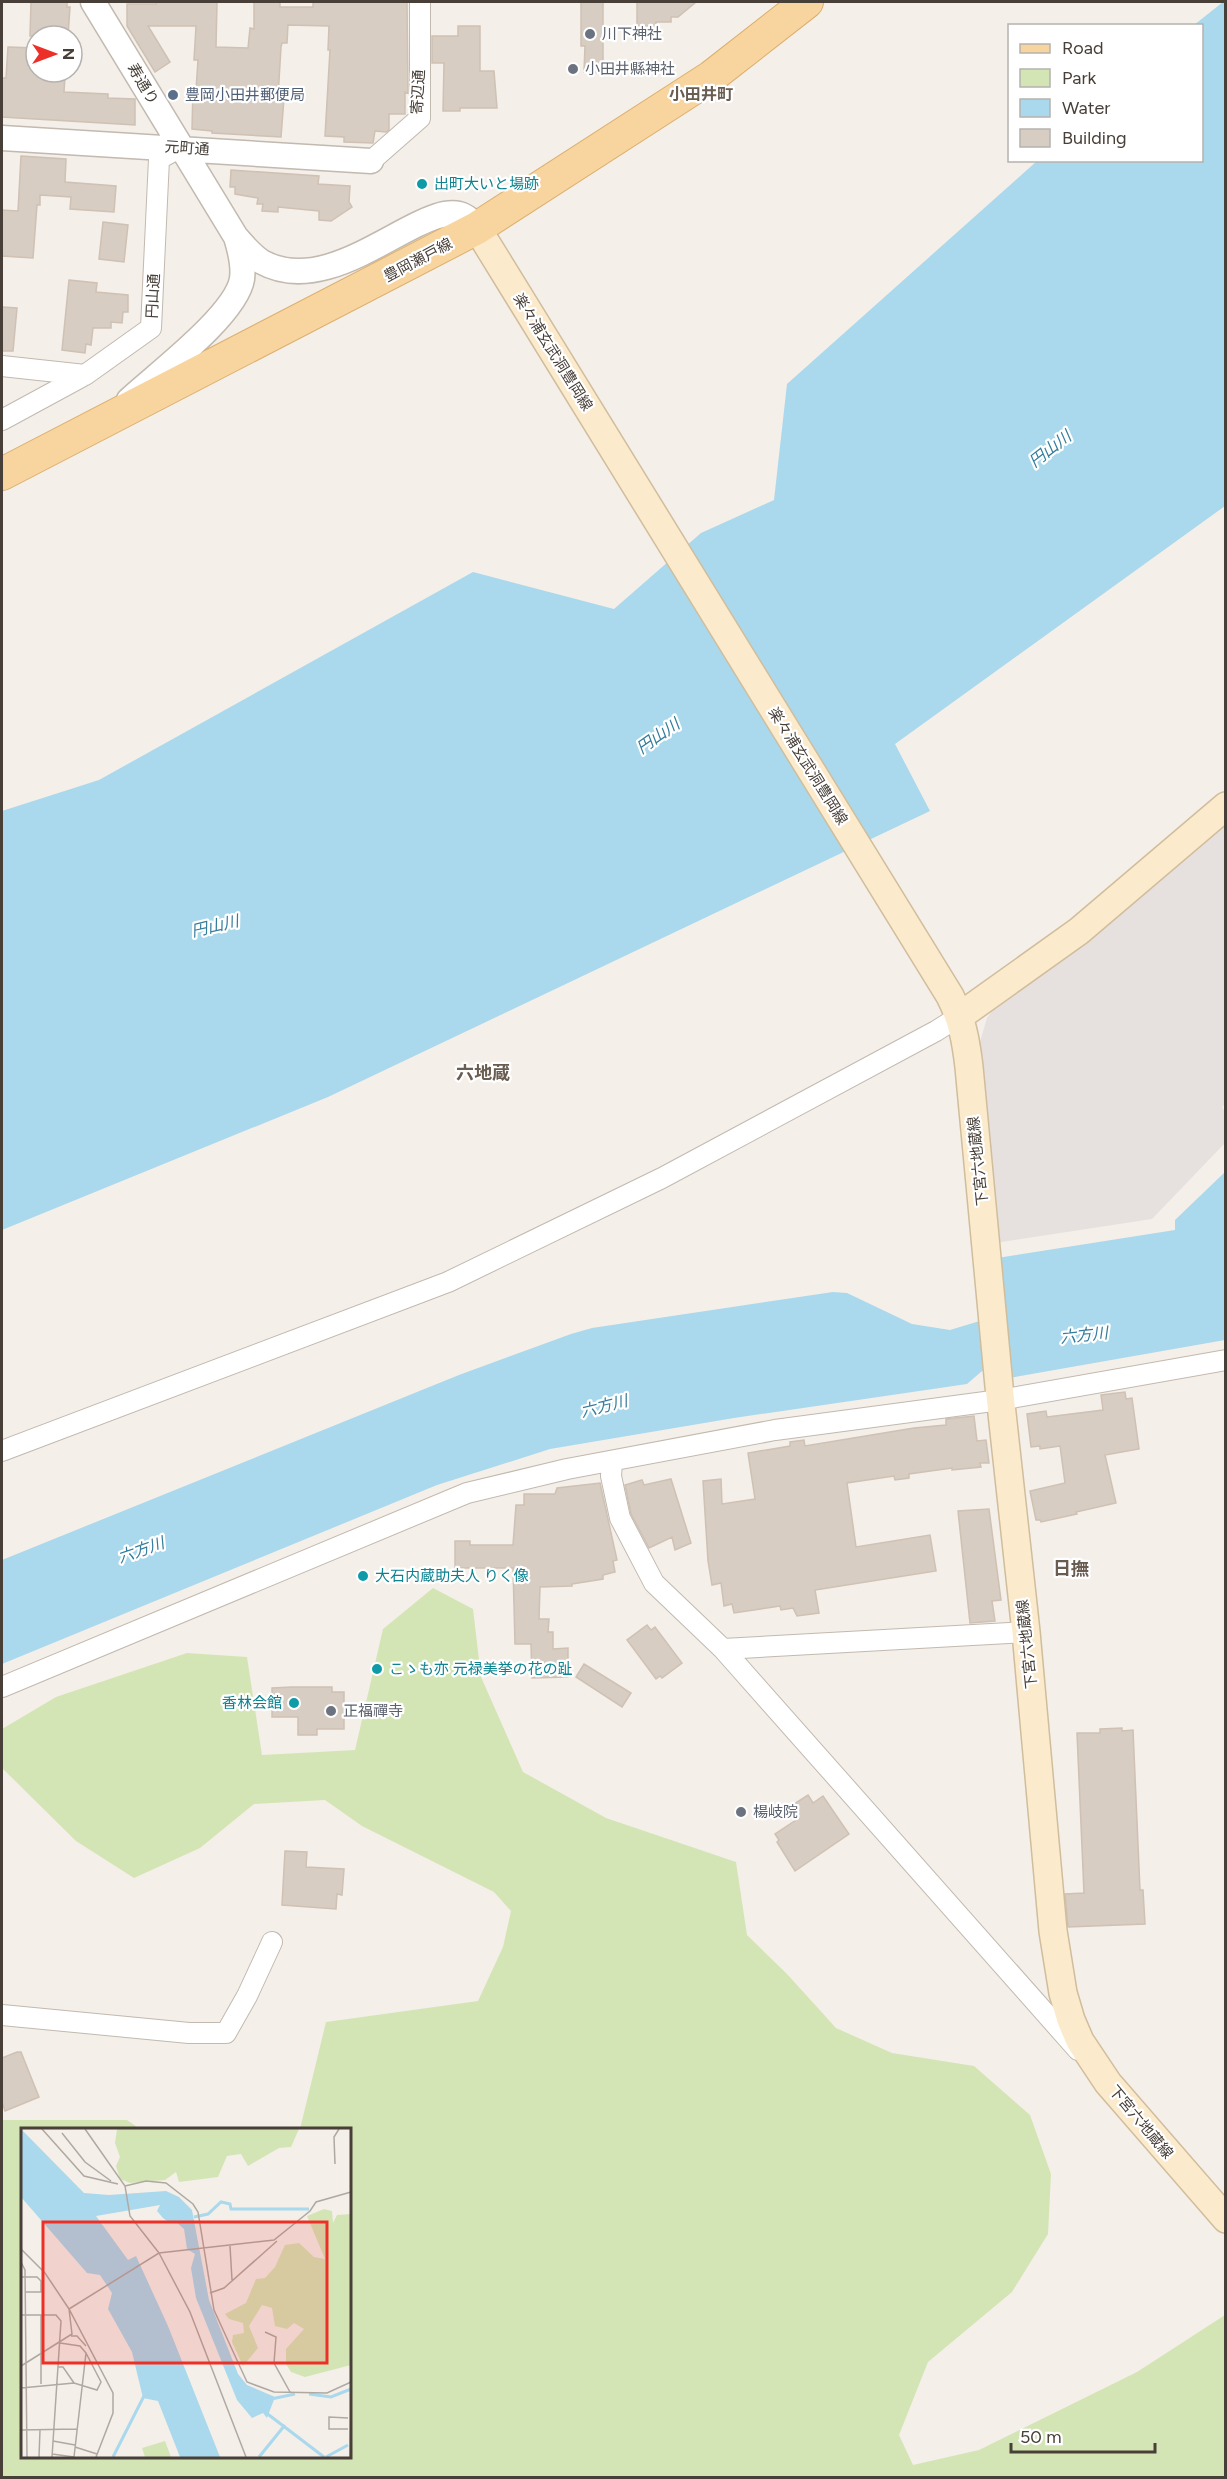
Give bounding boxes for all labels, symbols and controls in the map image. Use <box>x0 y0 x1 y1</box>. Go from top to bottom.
north arrow <box>24 24 84 84</box>
legend <box>1008 24 1203 162</box>
place label: 川下神社 <box>602 25 662 43</box>
marker: 川下神社 <box>583 27 597 41</box>
text: Road <box>1062 37 1103 59</box>
text: N <box>59 48 78 60</box>
street label: 寿通り <box>124 60 162 108</box>
place label: 小田井縣神社 <box>585 60 675 78</box>
marker: 小田井縣神社 <box>566 62 580 76</box>
text: Park <box>1062 67 1097 89</box>
street label: 寄辺通 <box>408 69 428 115</box>
district label: 小田井町 <box>669 85 733 104</box>
place label: 豊岡小田井郵便局 <box>185 86 305 104</box>
marker: 豊岡小田井郵便局 <box>166 88 180 102</box>
text: Water <box>1062 97 1110 119</box>
text: Building <box>1062 127 1127 149</box>
street label: 元町通 <box>164 137 210 159</box>
place label: 出町大いと場跡 <box>434 175 539 193</box>
marker: 出町大いと場跡 <box>415 177 429 191</box>
street label: 豊岡瀬戸線 <box>381 234 455 286</box>
street label: 円山通 <box>143 273 163 319</box>
street label: 楽々浦玄武洞豊岡線 <box>510 290 596 414</box>
water label: 円山川 <box>1025 426 1076 471</box>
street label: 楽々浦玄武洞豊岡線 <box>765 704 851 828</box>
water label: 円山川 <box>633 713 685 758</box>
water label: 円山川 <box>189 911 242 941</box>
district label: 六地蔵 <box>456 1062 510 1084</box>
street label: 下宮六地蔵線 <box>964 1115 992 1207</box>
water label: 六方川 <box>1059 1323 1111 1347</box>
water label: 六方川 <box>578 1390 632 1421</box>
water label: 六方川 <box>115 1533 169 1567</box>
district label: 日撫 <box>1053 1558 1089 1580</box>
place label: 大石内蔵助夫人 りく像 <box>375 1567 529 1585</box>
marker: 大石内蔵助夫人 りく像 <box>356 1569 370 1583</box>
street label: 下宮六地蔵線 <box>1013 1598 1041 1690</box>
place label: こゝも亦 元禄美挙の花の趾 <box>389 1660 573 1678</box>
marker: こゝも亦 元禄美挙の花の趾 <box>370 1662 384 1676</box>
place label: 香林会館 <box>222 1694 282 1712</box>
marker: 香林会館 <box>287 1696 301 1710</box>
place label: 正福禪寺 <box>343 1702 403 1720</box>
marker: 正福禪寺 <box>324 1704 338 1718</box>
place label: 楊岐院 <box>753 1803 798 1821</box>
marker: 楊岐院 <box>734 1805 748 1819</box>
street label: 下宮六地蔵線 <box>1105 2082 1177 2162</box>
inset map <box>21 2128 351 2458</box>
scale bar <box>1011 2416 1155 2454</box>
text: 50 m <box>1020 2426 1062 2448</box>

